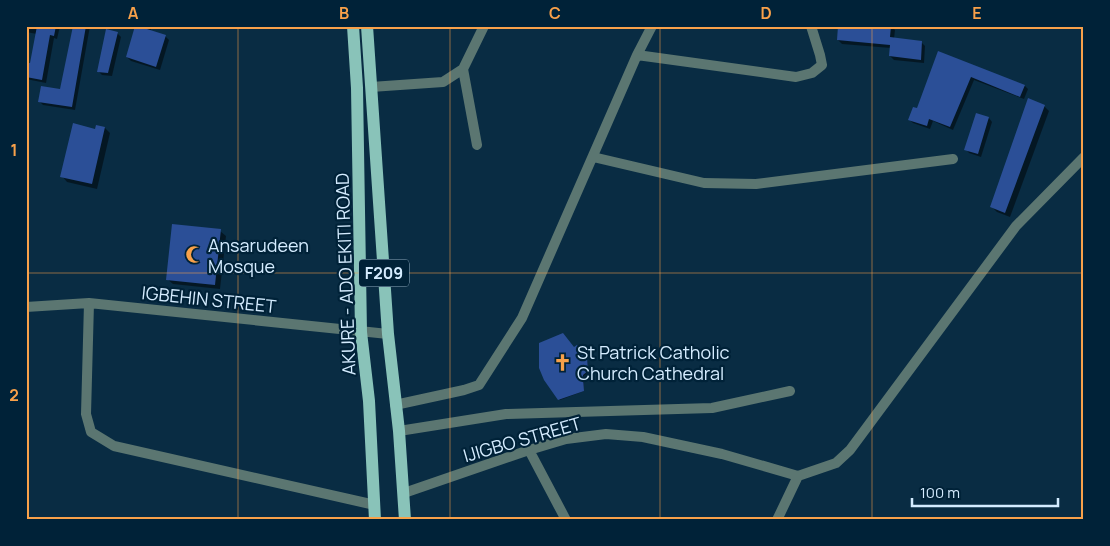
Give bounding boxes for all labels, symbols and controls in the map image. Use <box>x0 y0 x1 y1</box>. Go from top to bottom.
text: A <box>128 2 139 24</box>
text: B <box>339 2 349 24</box>
text: C <box>549 2 561 24</box>
text: D <box>760 2 772 24</box>
text: E <box>972 2 982 24</box>
text: 1 <box>10 139 18 161</box>
street label: AKURE - ADO EKITI ROAD <box>329 172 361 376</box>
place label: Ansarudeen Mosque <box>208 233 309 278</box>
mosque icon: Ansarudeen Mosque <box>184 245 204 265</box>
road number: F209 <box>359 260 409 286</box>
street label: IGBEHIN STREET <box>141 280 278 318</box>
place label: St Patrick Catholic Church Cathedral <box>577 340 730 385</box>
church icon: St Patrick Catholic Church Cathedral <box>553 352 573 372</box>
text: 2 <box>9 384 19 406</box>
street label: IJIGBO STREET <box>460 411 584 467</box>
scale bar <box>912 476 1059 508</box>
text: 100 m <box>920 482 960 503</box>

